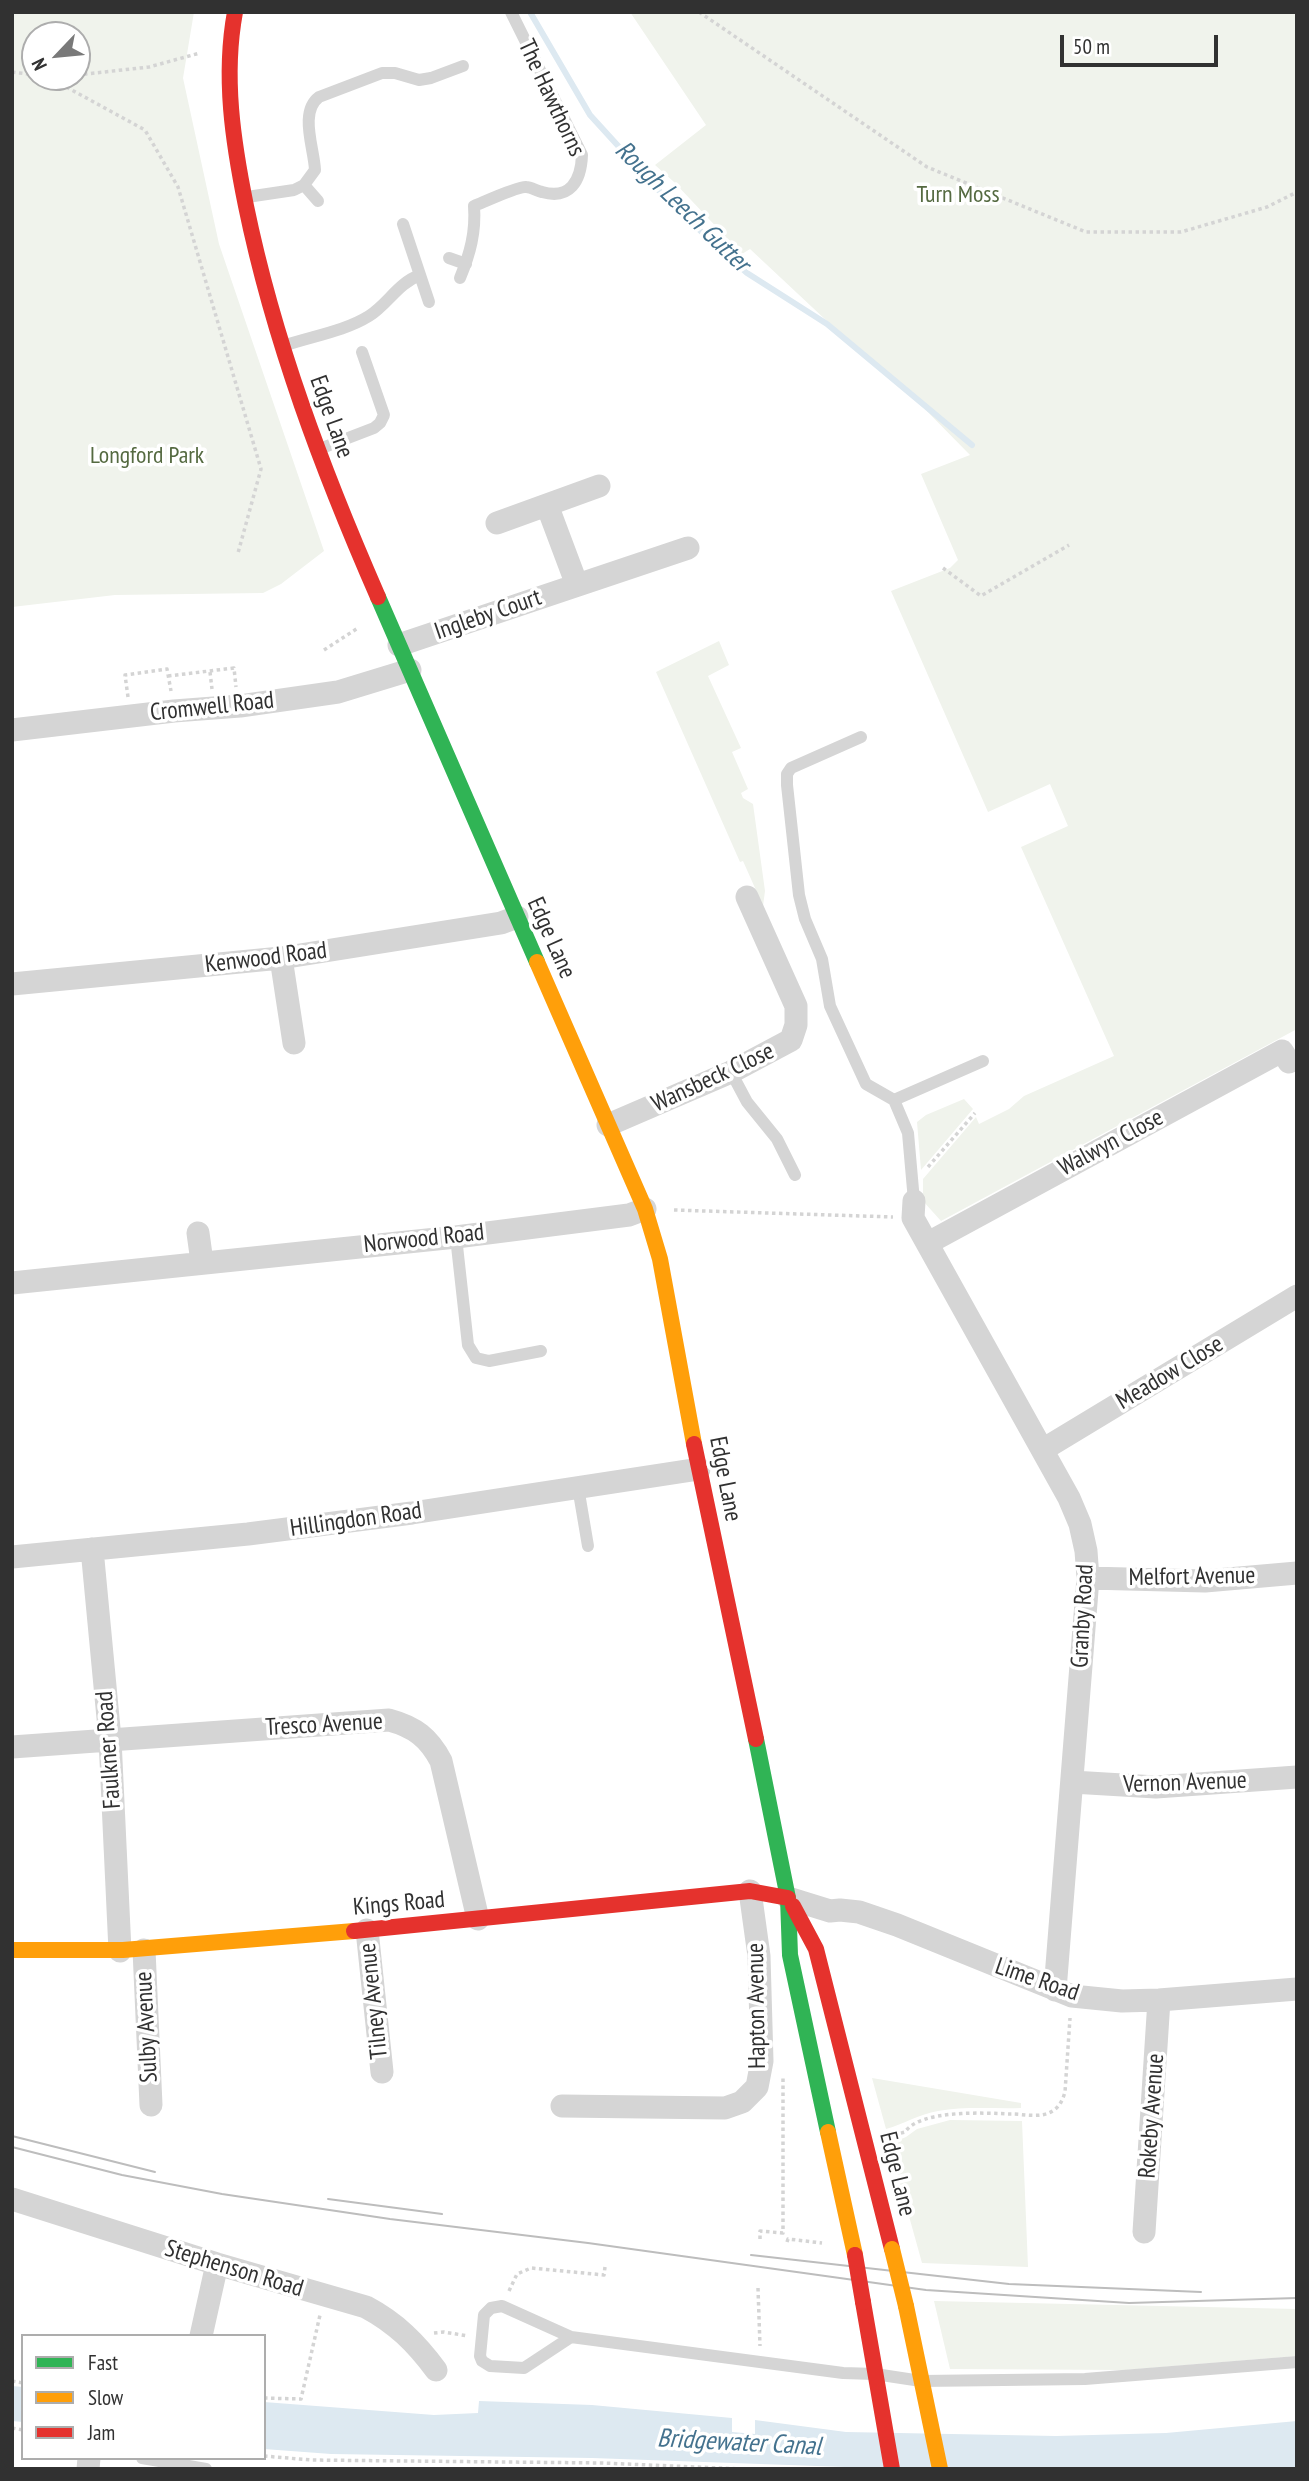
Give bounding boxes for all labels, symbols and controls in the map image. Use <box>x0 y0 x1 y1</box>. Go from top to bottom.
north arrow <box>21 21 91 91</box>
scale bar <box>1064 21 1222 65</box>
text: 50 m <box>1073 33 1110 60</box>
street label: The Hawthorns <box>511 35 591 161</box>
text: N <box>26 54 52 74</box>
water label: Rough Leech Gutter <box>608 135 756 279</box>
park label: Turn Moss <box>916 181 1000 209</box>
street label: Edge Lane <box>303 372 359 462</box>
park label: Longford Park <box>90 442 204 470</box>
street label: Ingleby Court <box>431 583 545 647</box>
street label: Cromwell Road <box>149 686 275 728</box>
street label: Edge Lane <box>520 893 582 983</box>
street label: Kenwood Road <box>203 936 329 980</box>
street label: Wansbeck Close <box>647 1037 779 1119</box>
street label: Walwyn Close <box>1054 1103 1168 1183</box>
street label: Norwood Road <box>362 1218 486 1260</box>
street label: Meadow Close <box>1111 1330 1229 1416</box>
street label: Edge Lane <box>703 1434 747 1524</box>
street label: Hillingdon Road <box>288 1497 424 1543</box>
street label: Melfort Avenue <box>1128 1561 1256 1593</box>
street label: Granby Road <box>1066 1563 1100 1669</box>
street label: Faulkner Road <box>91 1690 127 1810</box>
street label: Tresco Avenue <box>265 1708 383 1742</box>
street label: Vernon Avenue <box>1123 1766 1247 1800</box>
street label: Kings Road <box>352 1886 446 1922</box>
street label: Tilney Avenue <box>354 1942 394 2060</box>
street label: Hapton Avenue <box>742 1943 772 2069</box>
street label: Lime Road <box>991 1952 1083 2008</box>
street label: Sulby Avenue <box>130 1971 164 2083</box>
street label: Rokeby Avenue <box>1133 2053 1171 2179</box>
street label: Edge Lane <box>873 2129 921 2219</box>
street label: Stephenson Road <box>161 2234 307 2304</box>
legend <box>21 2334 266 2460</box>
text: Fast <box>88 2349 118 2376</box>
text: Slow <box>88 2384 123 2411</box>
text: Jam <box>88 2419 115 2446</box>
water label: Bridgewater Canal <box>656 2423 822 2463</box>

